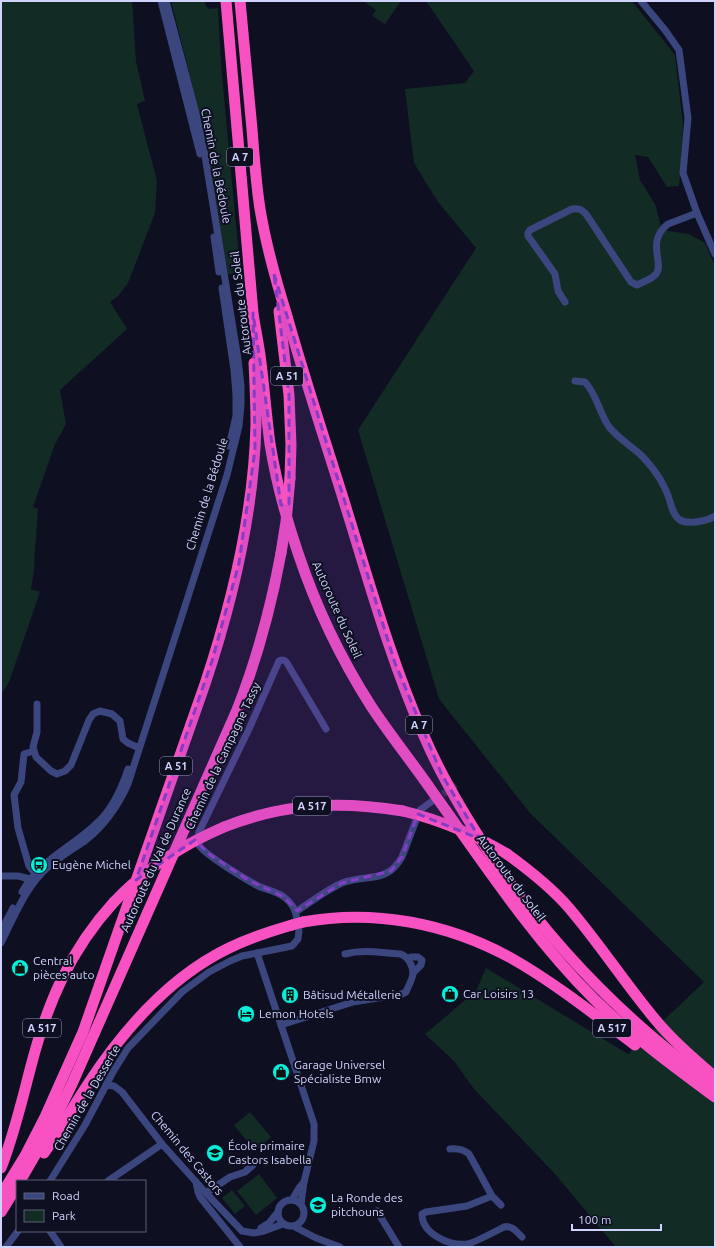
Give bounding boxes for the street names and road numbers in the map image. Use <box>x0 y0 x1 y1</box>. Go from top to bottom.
street label: Chemin de la Bédoule <box>199 107 234 225</box>
road number: A 7 <box>227 148 253 166</box>
street label: Autoroute du Soleil <box>228 250 253 356</box>
road number: A 51 <box>271 367 303 385</box>
street label: Chemin de la Bédoule <box>183 436 230 552</box>
street label: Autoroute du Soleil <box>310 559 365 660</box>
street label: Chemin de la Campagne Tassy <box>183 680 263 831</box>
road number: A 7 <box>406 716 432 734</box>
road number: A 51 <box>160 757 192 775</box>
street label: Autoroute du Val de Durance <box>118 786 193 934</box>
road number: A 517 <box>293 797 331 815</box>
street label: Autoroute du Soleil <box>475 832 548 923</box>
road number: A 517 <box>23 1019 61 1037</box>
road number: A 517 <box>593 1019 631 1037</box>
street label: Chemin de la Desserte <box>51 1042 122 1153</box>
street label: Chemin des Castors <box>148 1108 226 1197</box>

